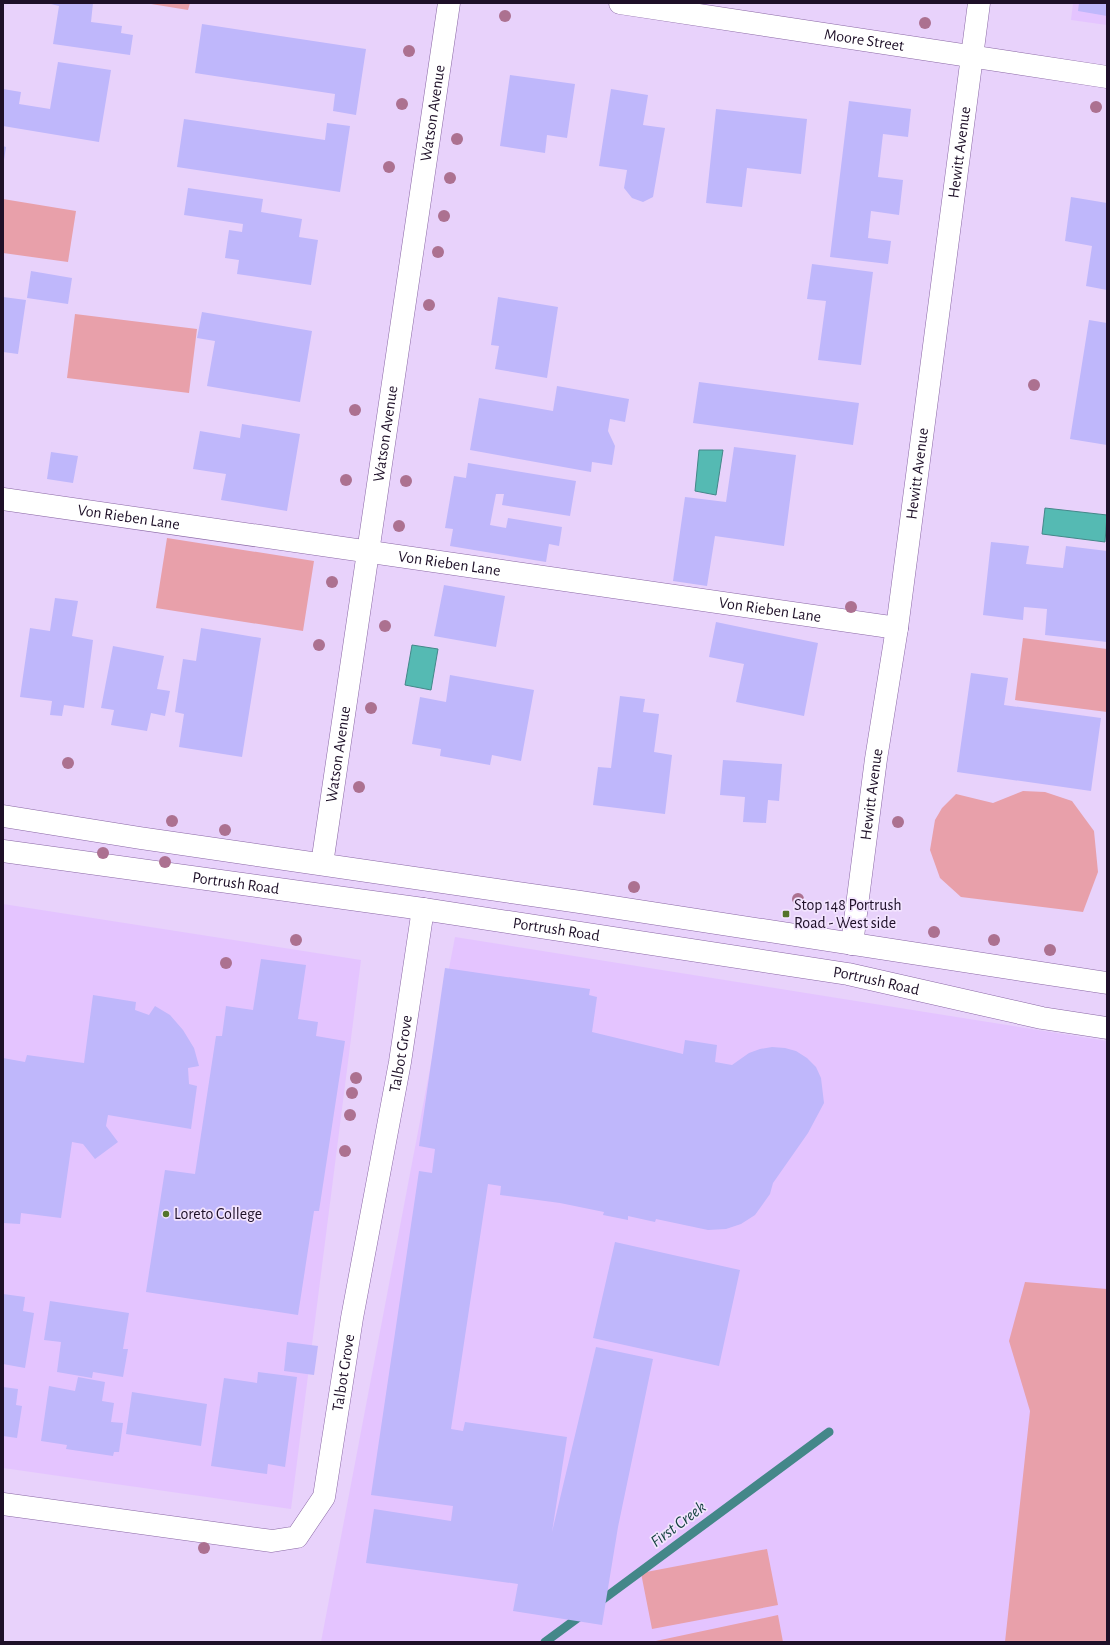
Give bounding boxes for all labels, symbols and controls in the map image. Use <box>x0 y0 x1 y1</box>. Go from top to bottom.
street label: Moore Street <box>823 26 905 54</box>
street label: Watson Avenue <box>418 64 448 162</box>
street label: Hewitt Avenue <box>945 106 973 199</box>
street label: Watson Avenue <box>370 384 400 483</box>
street label: Hewitt Avenue <box>903 427 931 520</box>
street label: Von Rieben Lane <box>76 502 181 532</box>
street label: Von Rieben Lane <box>397 548 502 579</box>
street label: Von Rieben Lane <box>718 594 822 625</box>
street label: Watson Avenue <box>323 705 353 803</box>
street label: Hewitt Avenue <box>858 747 886 841</box>
street label: Portrush Road <box>191 869 280 897</box>
place label: Stop 148 Portrush Road - West side <box>794 897 902 931</box>
marker: Stop 148 Portrush Road - West side <box>781 909 791 919</box>
street label: Portrush Road <box>512 915 601 944</box>
street label: Portrush Road <box>832 964 921 998</box>
street label: Talbot Grove <box>386 1014 415 1094</box>
place label: Loreto College <box>174 1206 262 1222</box>
marker: Loreto College <box>161 1209 171 1219</box>
street label: Talbot Grove <box>330 1333 357 1412</box>
water label: First Creek <box>647 1498 709 1550</box>

